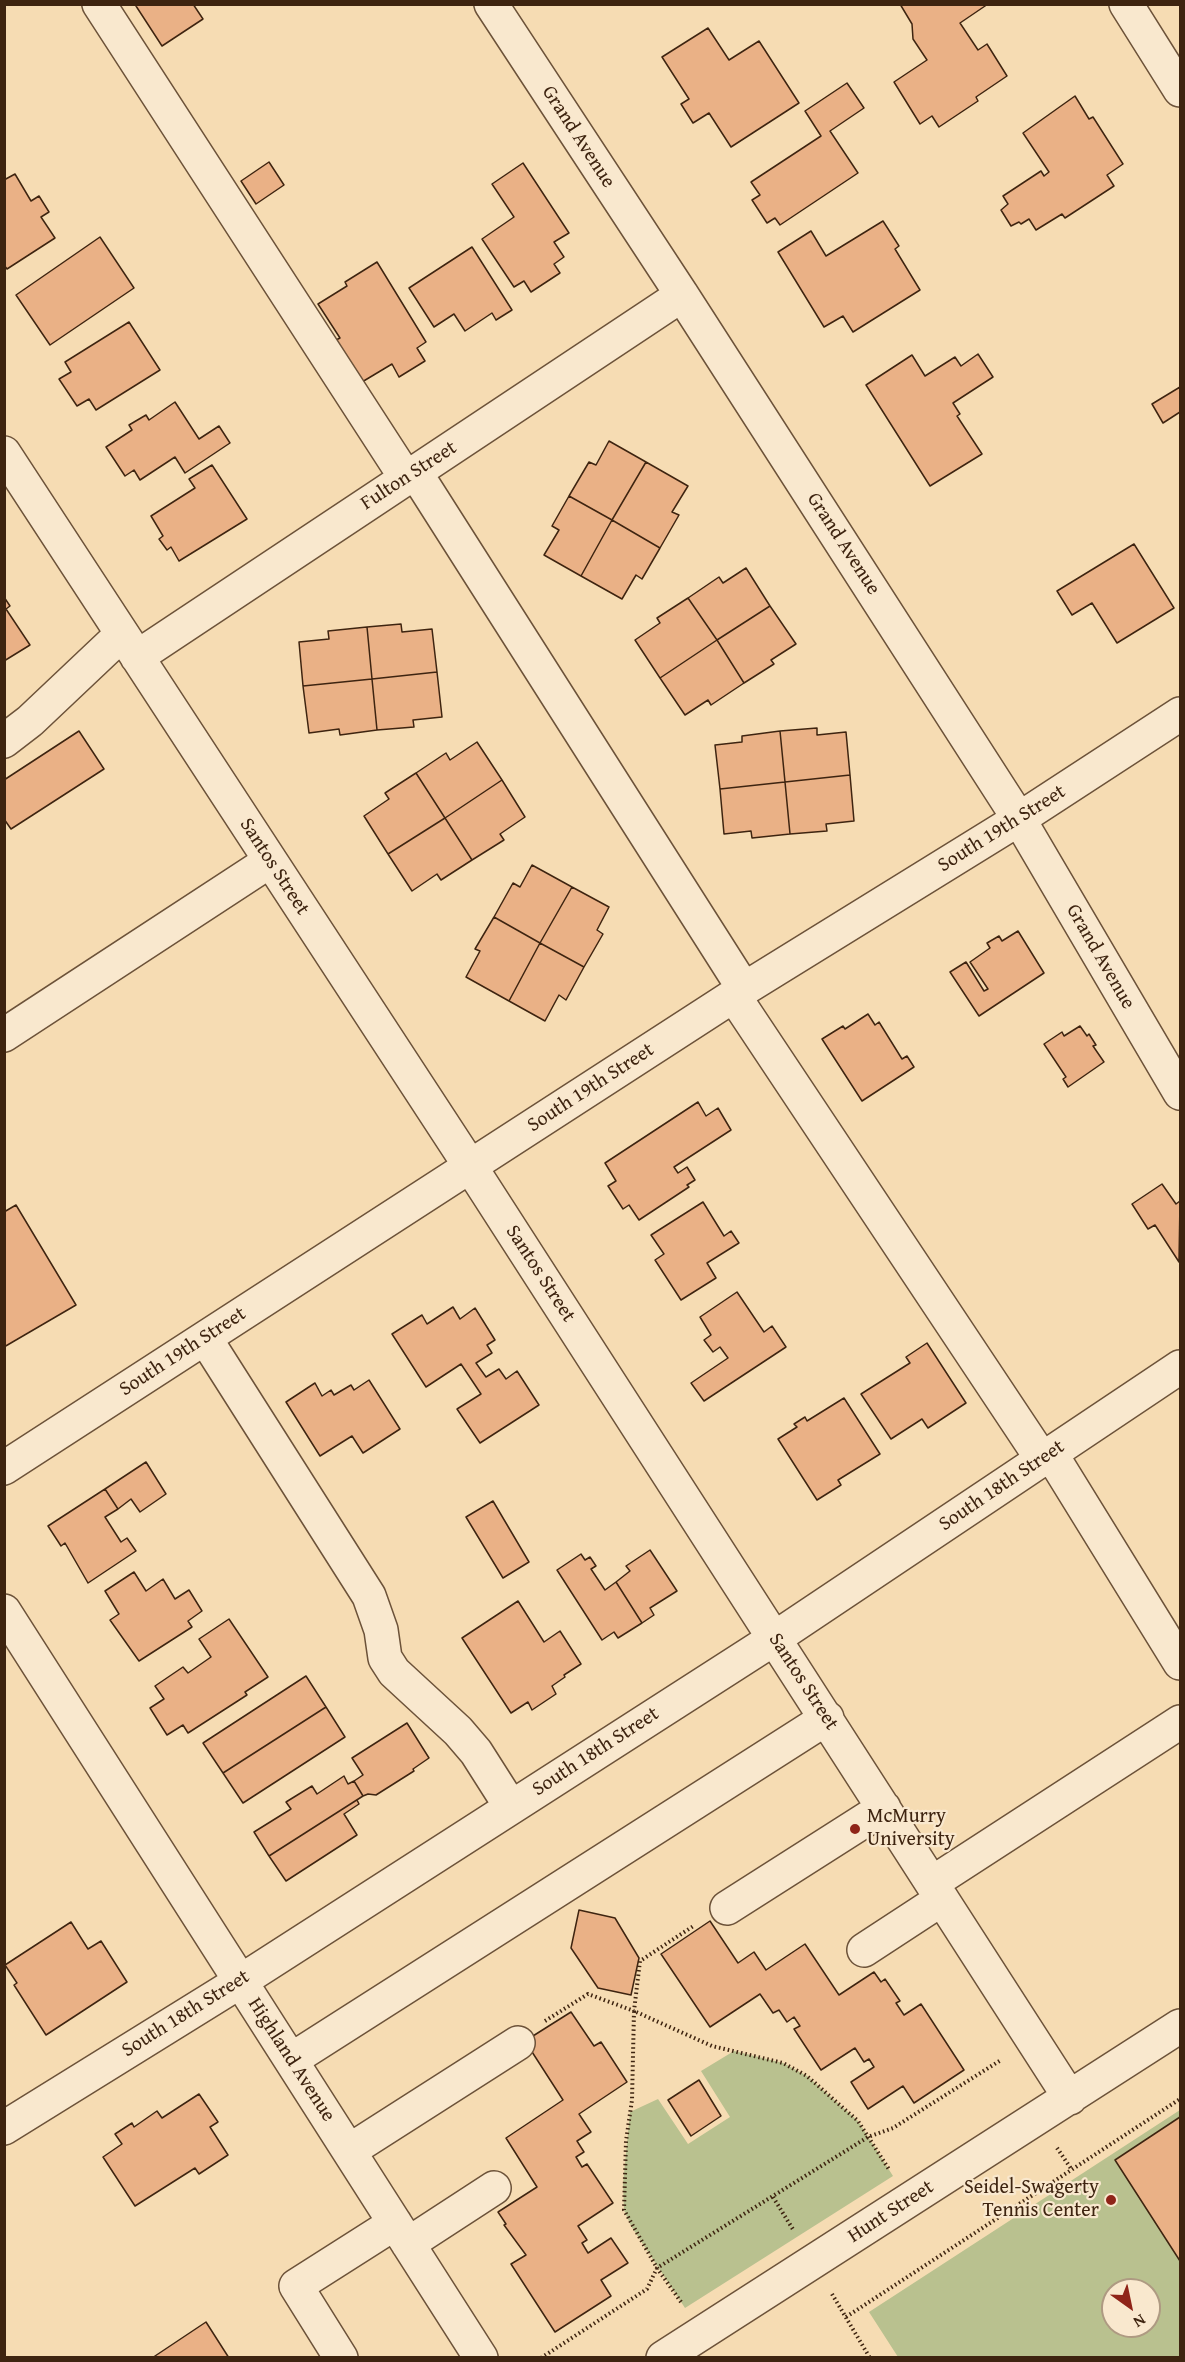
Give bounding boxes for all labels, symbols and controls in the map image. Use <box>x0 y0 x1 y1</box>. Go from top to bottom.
street label: Grand Avenue <box>536 81 620 193</box>
street label: Fulton Street <box>356 436 462 516</box>
street label: Grand Avenue <box>801 488 885 600</box>
street label: South 19th Street <box>934 780 1070 878</box>
street label: Santos Street <box>234 814 314 920</box>
street label: Grand Avenue <box>1060 900 1140 1014</box>
street label: South 19th Street <box>523 1038 659 1138</box>
street label: Santos Street <box>500 1221 580 1327</box>
street label: South 19th Street <box>115 1302 251 1402</box>
street label: South 18th Street <box>935 1435 1069 1537</box>
street label: Santos Street <box>763 1629 843 1735</box>
street label: South 18th Street <box>528 1702 664 1802</box>
place label: McMurry University <box>867 1805 955 1852</box>
marker: McMurry University <box>848 1822 862 1836</box>
street label: South 18th Street <box>118 1965 254 2063</box>
street label: Highland Avenue <box>242 1994 340 2126</box>
street label: Hunt Street <box>844 2175 938 2249</box>
place label: Seidel-Swagerty Tennis Center <box>964 2176 1099 2223</box>
marker: Seidel-Swagerty Tennis Center <box>1104 2193 1118 2207</box>
north arrow <box>1101 2278 1161 2338</box>
text: N <box>1129 2308 1151 2334</box>

